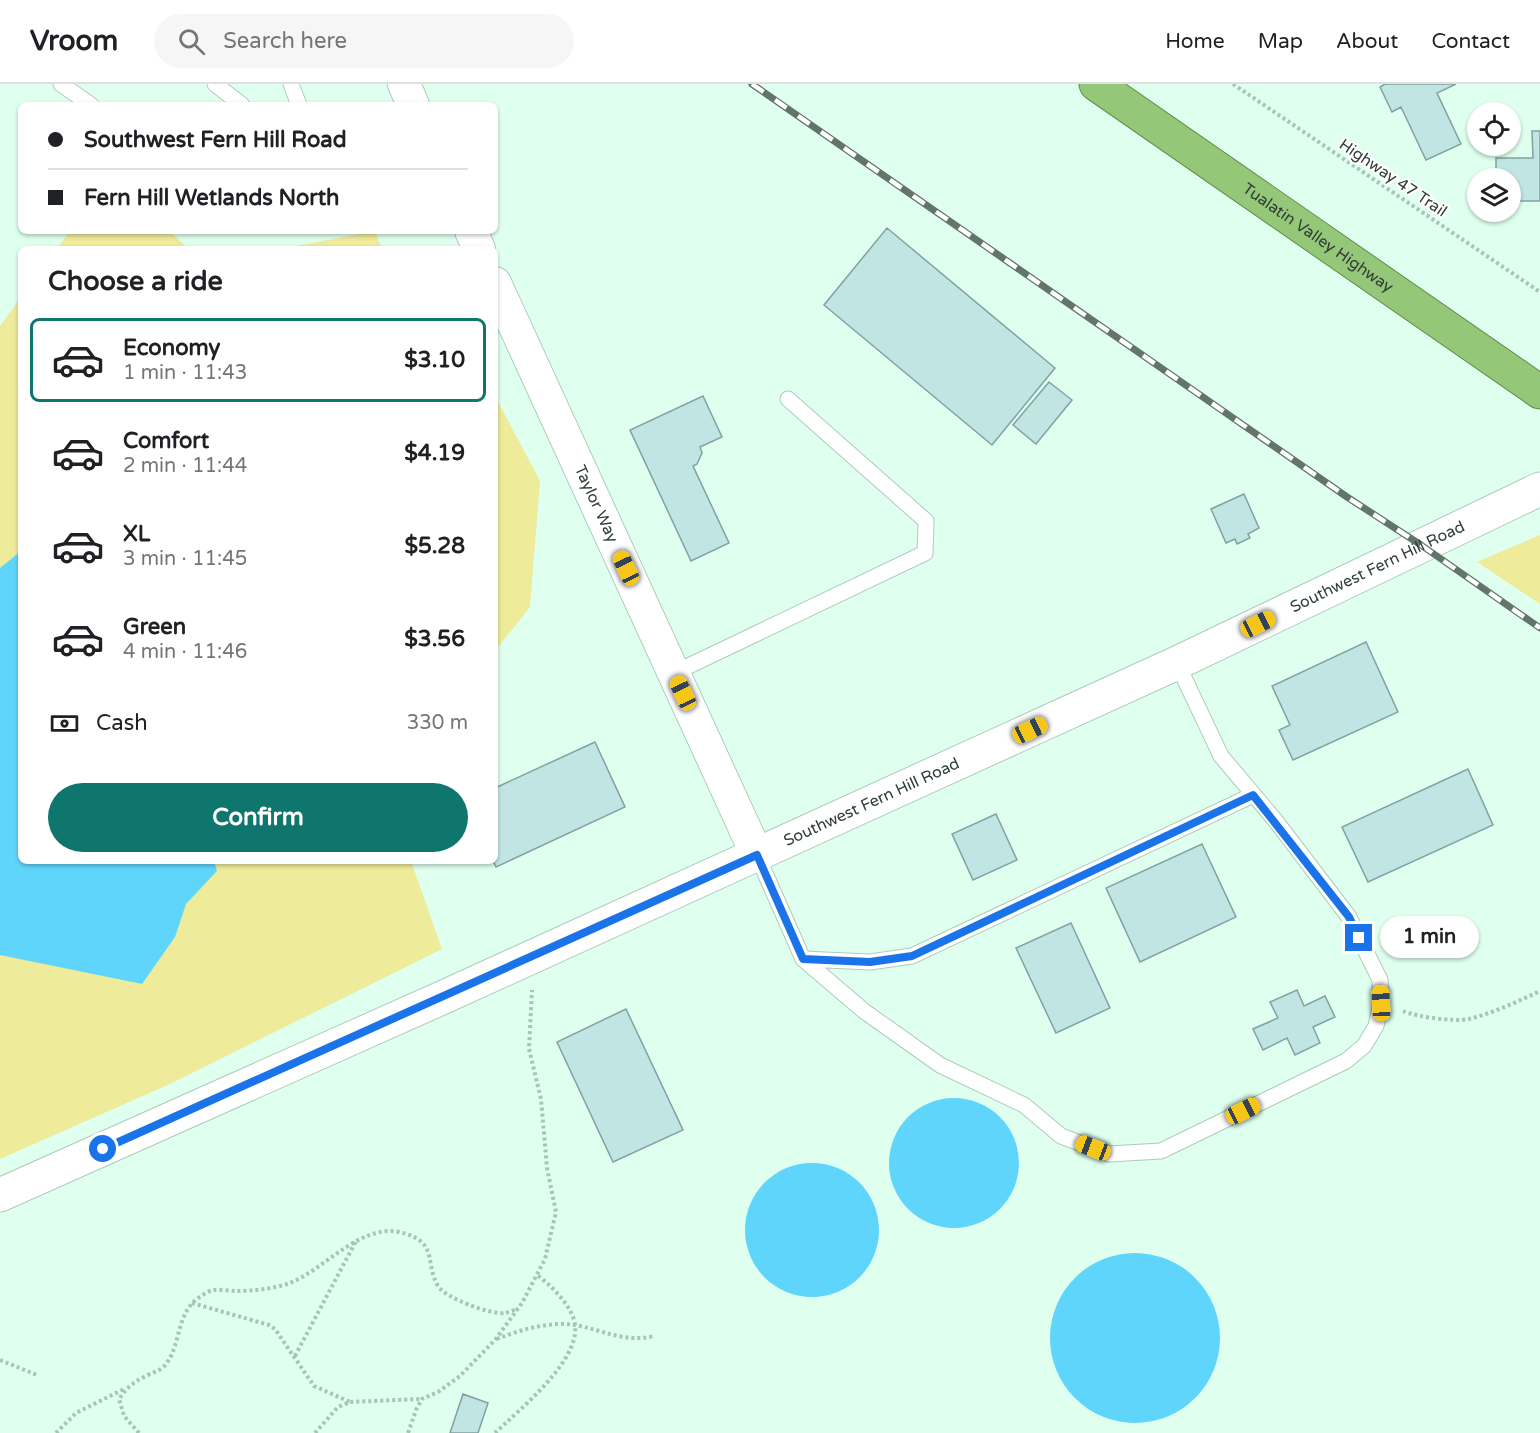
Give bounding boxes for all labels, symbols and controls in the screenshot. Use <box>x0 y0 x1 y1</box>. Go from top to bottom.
search box <box>154 14 574 68</box>
text: Vroom <box>30 24 118 58</box>
icon: search <box>175 25 208 58</box>
text: Search here <box>223 28 347 54</box>
text: Home <box>1165 29 1225 54</box>
text: Map <box>1258 29 1303 54</box>
text: About <box>1336 29 1398 54</box>
text: Contact <box>1431 29 1510 54</box>
map controls <box>1467 102 1521 222</box>
button: locate <box>1467 102 1521 156</box>
text: Southwest Fern Hill Road <box>84 127 347 153</box>
street label: Highway 47 Trail <box>1335 135 1451 221</box>
button: layers <box>1467 168 1521 222</box>
street label: Tualatin Valley Highway <box>1239 179 1397 297</box>
text: Fern Hill Wetlands North <box>84 185 340 211</box>
text: Choose a ride <box>48 265 223 298</box>
icon: car <box>51 333 105 387</box>
text: Economy <box>123 335 220 361</box>
text: $3.10 <box>404 347 465 373</box>
text: 1 min · 11:43 <box>123 361 247 385</box>
icon: car <box>51 426 105 480</box>
text: Comfort <box>123 428 209 454</box>
text: $4.19 <box>404 440 465 466</box>
text: 2 min · 11:44 <box>123 454 247 478</box>
street label: Taylor Way <box>570 462 623 546</box>
street label: Southwest Fern Hill Road <box>1287 517 1468 617</box>
icon: car <box>51 519 105 573</box>
text: XL <box>123 521 150 547</box>
text: $5.28 <box>404 533 465 559</box>
text: 3 min · 11:45 <box>123 547 247 571</box>
car <box>610 548 642 588</box>
car <box>1238 608 1278 640</box>
icon: car <box>51 612 105 666</box>
text: Green <box>123 614 186 640</box>
text: $3.56 <box>404 626 465 652</box>
text: 4 min · 11:46 <box>123 640 247 664</box>
car <box>667 673 699 713</box>
icon: cash <box>48 707 81 740</box>
text: Cash <box>96 710 148 736</box>
text: 330 m <box>407 711 468 735</box>
car <box>1010 714 1050 746</box>
street label: Southwest Fern Hill Road <box>780 753 963 851</box>
button: Confirm <box>48 783 468 852</box>
callout: 1 min <box>1380 917 1479 959</box>
route end <box>1345 924 1372 951</box>
text: 1 min <box>1403 925 1456 949</box>
car <box>1371 985 1391 1021</box>
car <box>1223 1095 1263 1127</box>
car <box>1073 1133 1113 1163</box>
route start <box>89 1135 116 1162</box>

